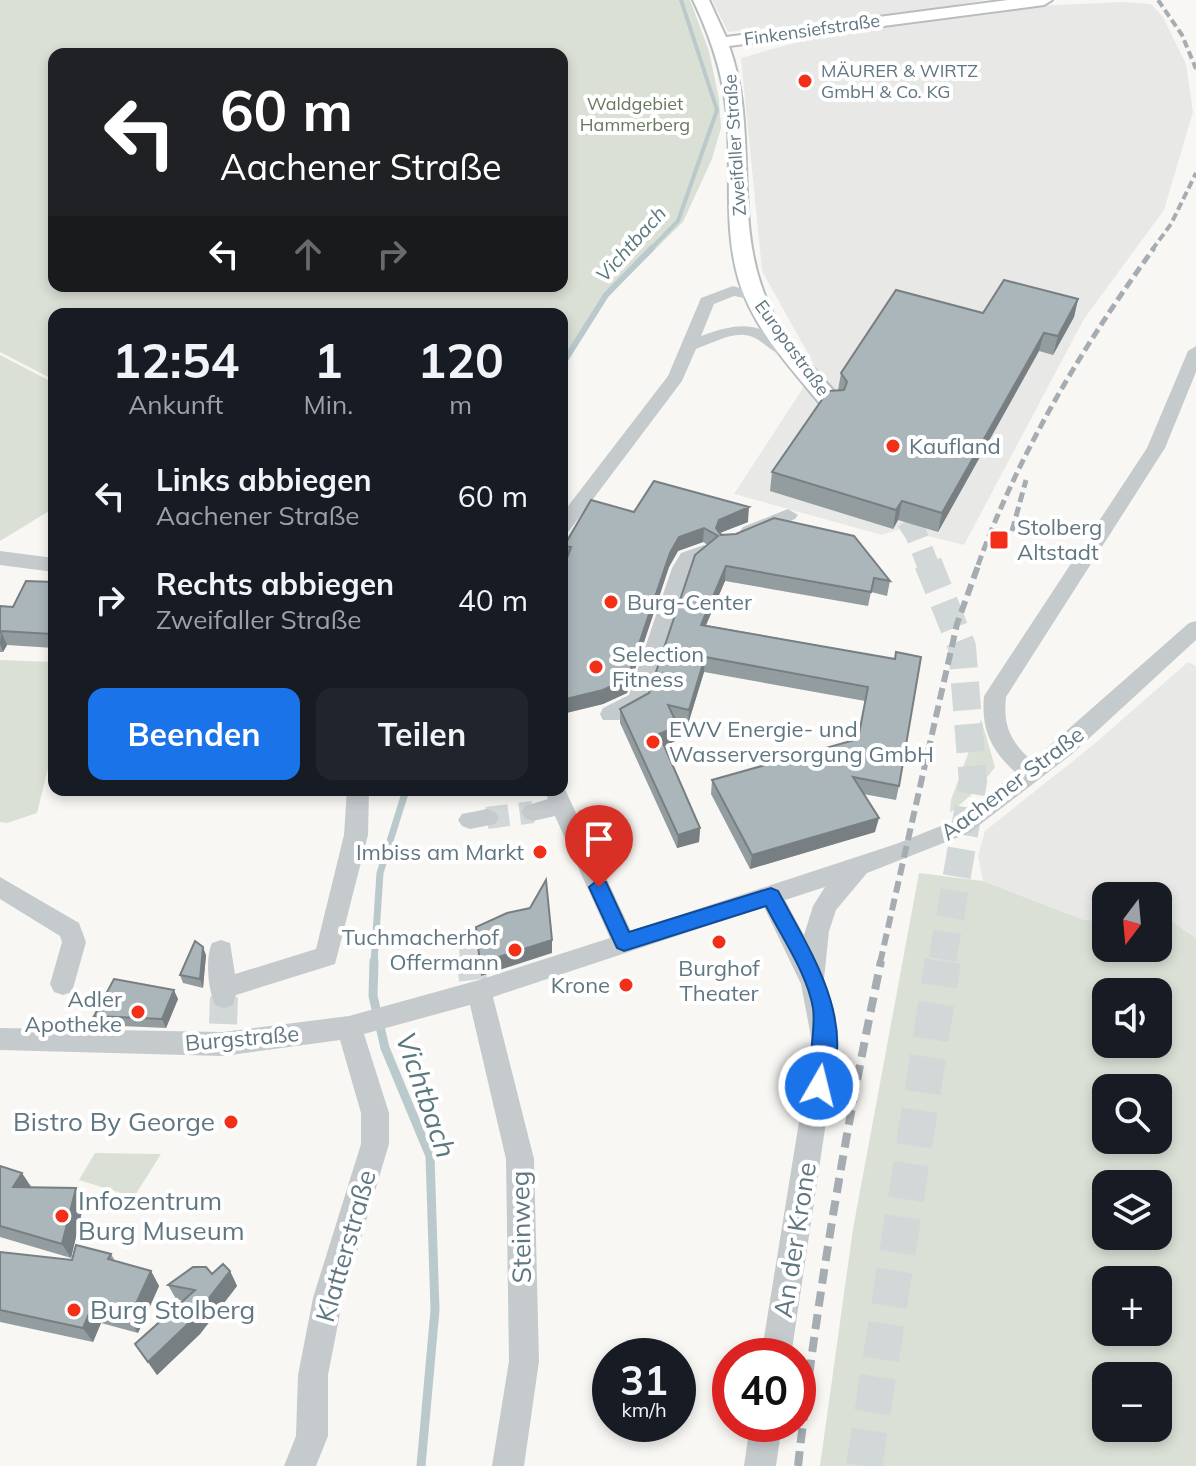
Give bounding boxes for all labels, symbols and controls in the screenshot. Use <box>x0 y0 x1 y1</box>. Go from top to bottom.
street label: Finkensiefstraße <box>743 9 881 50</box>
place label: MÄURER & WIRTZ GmbH & Co. KG <box>821 59 978 103</box>
marker: MÄURER & WIRTZ GmbH & Co. KG <box>796 72 814 90</box>
street label: Zweifaller Straße <box>718 73 751 217</box>
text: 60 m <box>220 75 353 145</box>
icon: left <box>88 80 192 184</box>
park label: Waldgebiet Hammerberg <box>580 92 690 136</box>
text: Aachener Straße <box>220 144 502 189</box>
water label: Vichtbach <box>590 201 671 287</box>
icon: left <box>202 232 246 276</box>
icon: ahead <box>286 232 330 276</box>
icon: right <box>370 232 414 276</box>
street label: Europastraße <box>750 295 835 400</box>
text: 12:54 <box>112 330 239 390</box>
text: 1 <box>314 330 343 390</box>
text: 120 <box>417 330 504 390</box>
text: Ankunft <box>128 388 223 421</box>
text: Min. <box>304 388 353 421</box>
text: m <box>449 388 472 421</box>
place label: Kaufland <box>909 432 1001 460</box>
marker: Kaufland <box>884 437 902 455</box>
text: Links abbiegen <box>156 461 372 499</box>
icon: left <box>88 474 132 518</box>
text: 60 m <box>458 477 528 515</box>
text: Aachener Straße <box>156 499 359 532</box>
place label: Stolberg Altstadt <box>1017 513 1102 566</box>
marker: Stolberg Altstadt <box>988 529 1010 551</box>
text: Rechts abbiegen <box>156 565 394 603</box>
icon: right <box>88 578 132 622</box>
text: 40 m <box>458 581 528 619</box>
place label: Burg-Center <box>627 588 752 616</box>
marker: Burg-Center <box>602 593 620 611</box>
text: Zweifaller Straße <box>156 603 361 636</box>
place label: Selection Fitness <box>612 640 704 693</box>
marker: Selection Fitness <box>587 658 605 676</box>
button: Beenden <box>88 688 300 780</box>
button: Teilen <box>316 688 528 780</box>
place label: EWV Energie- und Wasserversorgung GmbH <box>669 715 934 768</box>
street label: Aachener Straße <box>935 720 1089 846</box>
marker: EWV Energie- und Wasserversorgung GmbH <box>644 733 662 751</box>
pin <box>565 805 633 887</box>
icon: arrive <box>577 817 621 861</box>
place label: Imbiss am Markt <box>356 838 524 866</box>
marker: Imbiss am Markt <box>531 843 549 861</box>
north arrow <box>1092 882 1172 962</box>
map controls <box>1092 882 1172 1442</box>
place label: Tuchmacherhof Offermann <box>342 923 500 976</box>
marker: Burghof Theater <box>710 933 728 951</box>
marker: Tuchmacherhof Offermann <box>506 941 524 959</box>
place label: Burghof Theater <box>678 954 760 1007</box>
place label: Krone <box>551 971 610 999</box>
marker: Krone <box>617 976 635 994</box>
button: sound <box>1092 978 1172 1058</box>
place label: Adler Apotheke <box>25 985 122 1038</box>
marker: Adler Apotheke <box>129 1003 147 1021</box>
street label: Burgstraße <box>184 1019 300 1057</box>
water label: Vichtbach <box>389 1028 464 1162</box>
position arrow <box>777 1044 861 1128</box>
button: search <box>1092 1074 1172 1154</box>
place label: Bistro By George <box>13 1105 215 1138</box>
marker: Bistro By George <box>222 1113 240 1131</box>
street label: An der Krone <box>766 1160 823 1320</box>
street label: Klatterstraße <box>308 1166 383 1326</box>
street label: Steinweg <box>503 1170 538 1284</box>
button: layers <box>1092 1170 1172 1250</box>
place label: Infozentrum Burg Museum <box>78 1184 245 1247</box>
marker: Infozentrum Burg Museum <box>53 1207 71 1225</box>
button: + <box>1092 1266 1172 1346</box>
place label: Burg Stolberg <box>90 1293 255 1326</box>
marker: Burg Stolberg <box>65 1301 83 1319</box>
speed limit sign: 40 <box>712 1338 816 1442</box>
text: 31 <box>620 1355 668 1405</box>
button: − <box>1092 1362 1172 1442</box>
text: km/h <box>621 1397 667 1422</box>

